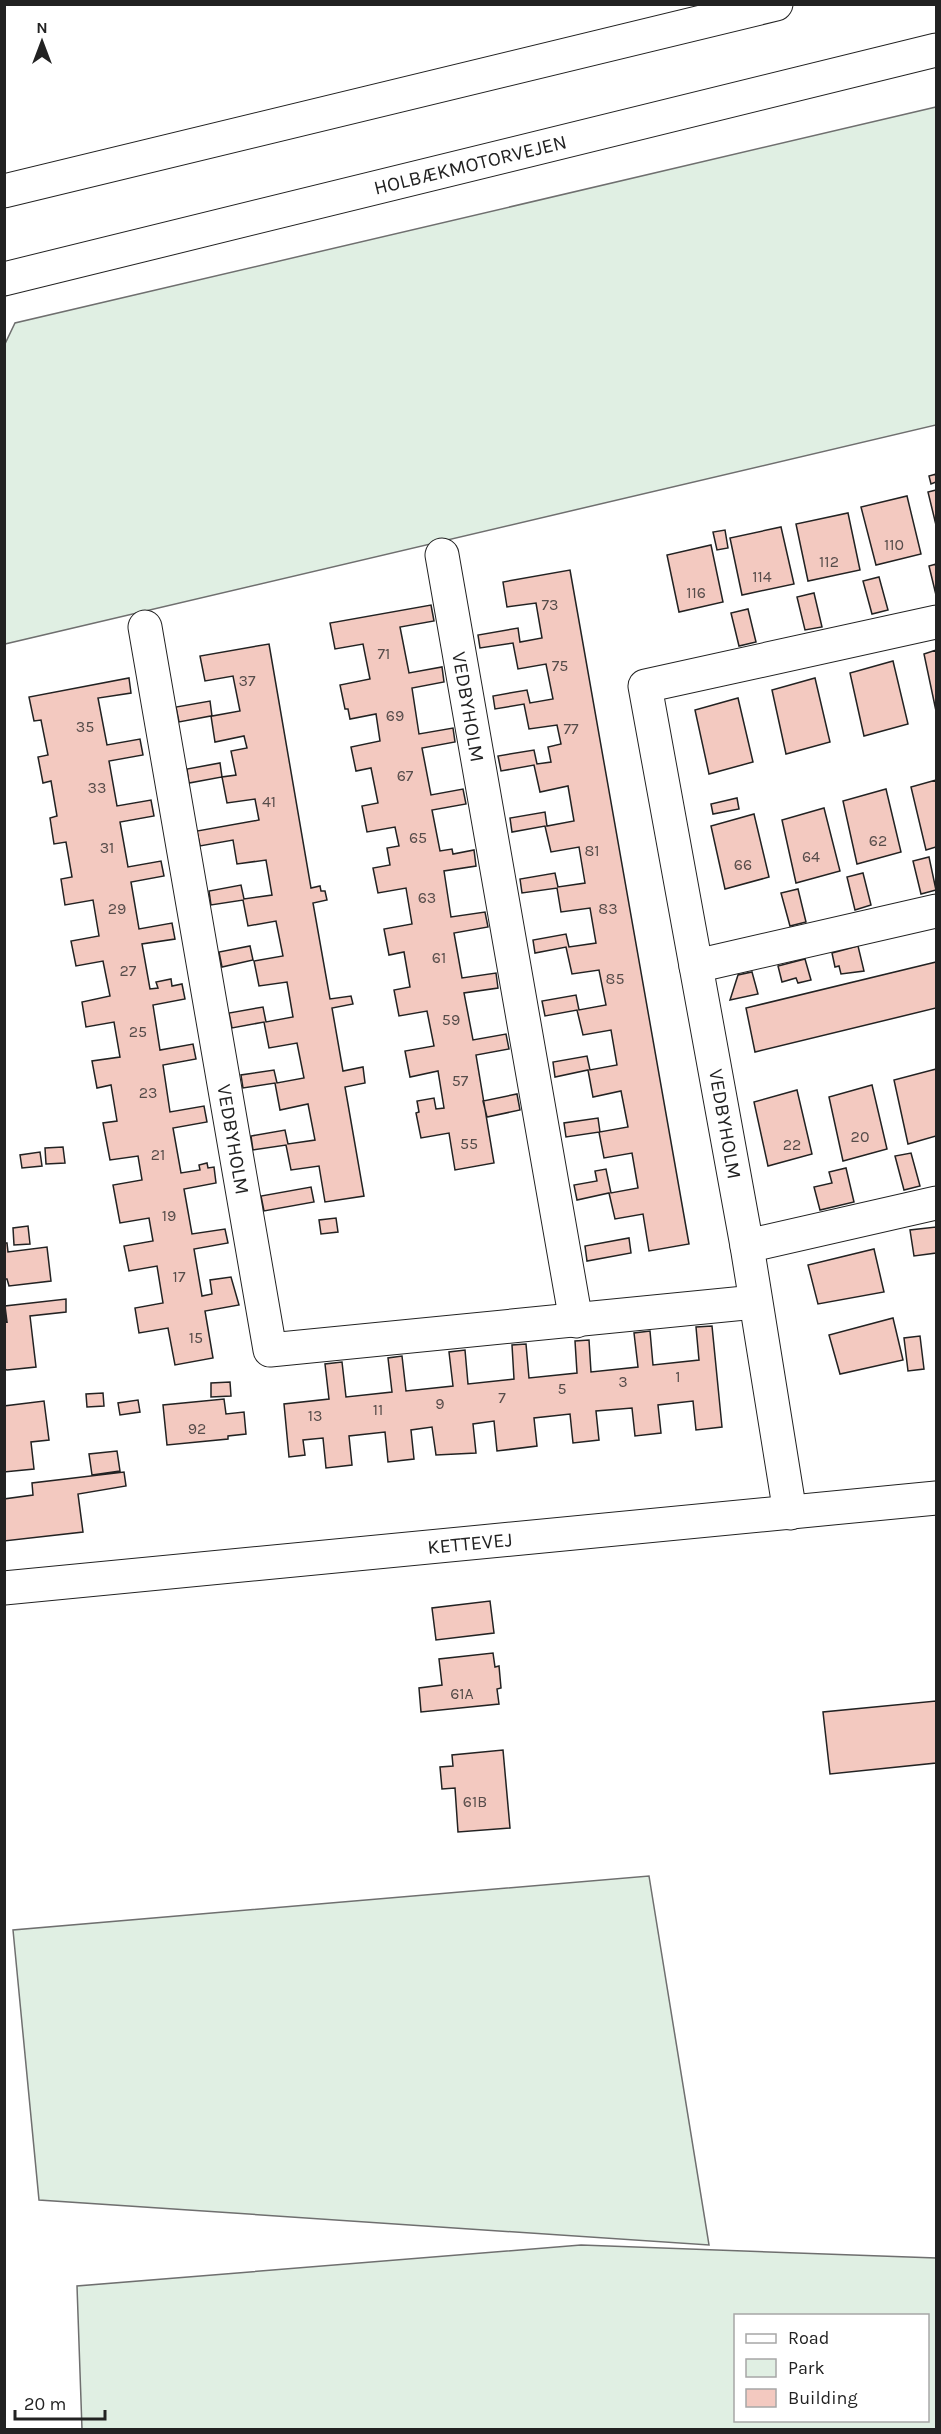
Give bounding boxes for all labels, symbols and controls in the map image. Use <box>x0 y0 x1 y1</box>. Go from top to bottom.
north arrow <box>12 12 72 72</box>
text: N <box>36 18 48 37</box>
street label: HOLBÆKMOTORVEJEN <box>371 130 569 199</box>
house number: 110 <box>884 535 904 554</box>
house number: 112 <box>819 552 839 571</box>
house number: 114 <box>752 567 772 586</box>
house number: 116 <box>686 583 706 602</box>
house number: 73 <box>542 595 558 614</box>
house number: 71 <box>378 644 390 663</box>
street label: VEDBYHOLM <box>448 650 489 764</box>
house number: 75 <box>552 656 568 675</box>
house number: 37 <box>239 671 256 690</box>
house number: 69 <box>386 706 404 725</box>
house number: 35 <box>76 717 94 736</box>
house number: 77 <box>563 719 579 738</box>
house number: 67 <box>397 766 414 785</box>
house number: 33 <box>88 778 106 797</box>
house number: 41 <box>262 792 276 811</box>
house number: 65 <box>409 828 427 847</box>
house number: 62 <box>869 831 887 850</box>
house number: 31 <box>100 838 114 857</box>
house number: 81 <box>584 841 600 860</box>
house number: 64 <box>802 847 820 866</box>
house number: 66 <box>734 855 752 874</box>
house number: 63 <box>418 888 436 907</box>
house number: 29 <box>108 899 126 918</box>
house number: 83 <box>598 899 618 918</box>
house number: 61 <box>432 948 446 967</box>
house number: 27 <box>120 961 137 980</box>
house number: 85 <box>606 969 624 988</box>
house number: 59 <box>442 1010 460 1029</box>
house number: 25 <box>129 1022 147 1041</box>
street label: VEDBYHOLM <box>704 1067 746 1181</box>
house number: 57 <box>452 1071 469 1090</box>
street label: VEDBYHOLM <box>213 1082 254 1196</box>
house number: 23 <box>139 1083 157 1102</box>
house number: 20 <box>851 1127 869 1146</box>
house number: 55 <box>460 1134 478 1153</box>
house number: 22 <box>783 1135 801 1154</box>
house number: 21 <box>151 1145 165 1164</box>
house number: 19 <box>162 1206 176 1225</box>
house number: 17 <box>173 1267 186 1286</box>
house number: 15 <box>189 1328 203 1347</box>
house number: 1 <box>675 1367 681 1386</box>
house number: 3 <box>618 1372 628 1391</box>
house number: 5 <box>557 1379 567 1398</box>
house number: 7 <box>498 1388 506 1407</box>
house number: 9 <box>435 1394 445 1413</box>
house number: 11 <box>373 1400 383 1419</box>
house number: 13 <box>308 1406 322 1425</box>
house number: 92 <box>188 1419 206 1438</box>
street label: KETTEVEJ <box>426 1527 513 1559</box>
house number: 61A <box>450 1684 474 1703</box>
house number: 61B <box>463 1792 487 1811</box>
legend <box>734 2314 929 2422</box>
text: Road <box>788 2327 829 2349</box>
text: Park <box>788 2357 825 2379</box>
scale bar <box>15 2383 105 2421</box>
text: Building <box>788 2387 858 2409</box>
text: 20 m <box>24 2393 66 2415</box>

